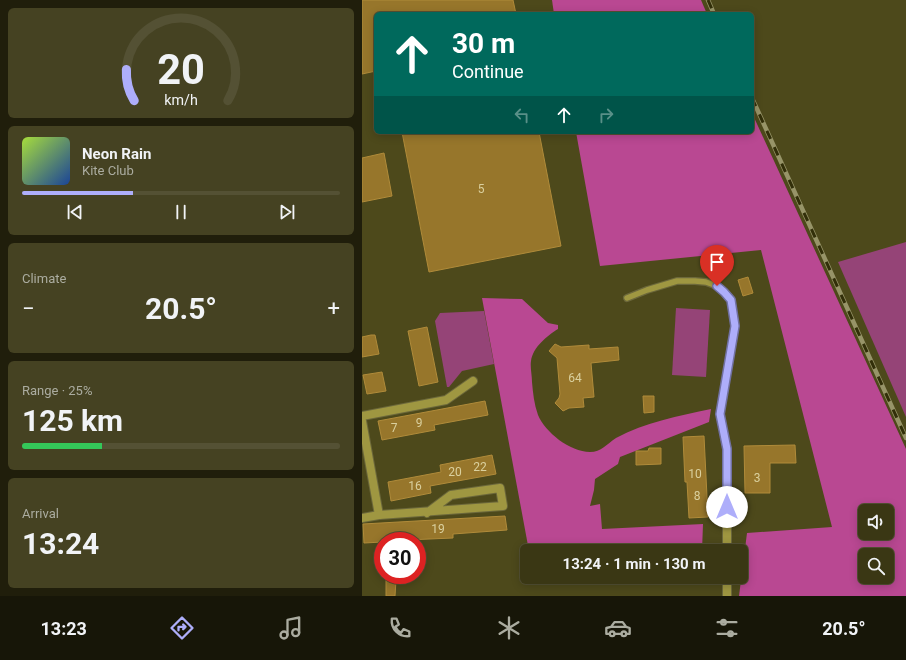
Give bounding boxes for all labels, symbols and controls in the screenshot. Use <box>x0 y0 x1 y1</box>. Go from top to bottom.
text: 30 m <box>452 27 515 60</box>
icon: ahead <box>386 28 438 80</box>
text: 20 <box>157 45 205 94</box>
text: Continue <box>452 61 524 82</box>
text: km/h <box>164 91 198 107</box>
icon: left <box>511 104 533 126</box>
icon: ahead <box>553 104 575 126</box>
icon: right <box>595 104 617 126</box>
text: Neon Rain <box>82 145 151 163</box>
text: Kite Club <box>82 163 134 178</box>
house number: 5 <box>478 182 485 196</box>
icon: previous <box>64 201 86 223</box>
icon: pause <box>170 201 192 223</box>
icon: next <box>276 201 298 223</box>
pin <box>700 245 734 286</box>
icon: arrive <box>706 251 728 273</box>
text: Climate <box>22 271 66 286</box>
text: 20.5° <box>145 291 217 326</box>
text: − <box>22 296 35 321</box>
text: + <box>328 296 340 321</box>
house number: 64 <box>568 371 582 385</box>
text: Range · 25% <box>22 383 92 398</box>
text: 125 km <box>22 403 123 438</box>
house number: 9 <box>416 416 422 430</box>
house number: 7 <box>391 421 398 435</box>
house number: 22 <box>473 460 487 474</box>
house number: 20 <box>448 465 462 479</box>
house number: 10 <box>688 467 702 481</box>
house number: 3 <box>754 471 760 485</box>
house number: 16 <box>408 479 422 493</box>
position arrow <box>706 486 748 528</box>
house number: 8 <box>694 489 701 503</box>
map controls <box>858 504 894 584</box>
button: sound <box>858 504 894 540</box>
text: Arrival <box>22 506 59 521</box>
house number: 19 <box>431 522 445 536</box>
text: 13:24 <box>22 526 99 561</box>
speed limit sign: 30 <box>374 532 426 584</box>
button: search <box>858 548 894 584</box>
text: 13:24 · 1 min · 130 m <box>563 555 705 573</box>
icon: directions <box>168 614 196 642</box>
icon: music <box>277 614 305 642</box>
icon: phone <box>386 614 414 642</box>
icon: climate <box>495 614 523 642</box>
icon: car <box>604 614 632 642</box>
icon: filters <box>713 614 741 642</box>
text: 13:23 <box>41 618 87 639</box>
text: 20.5° <box>822 618 865 639</box>

